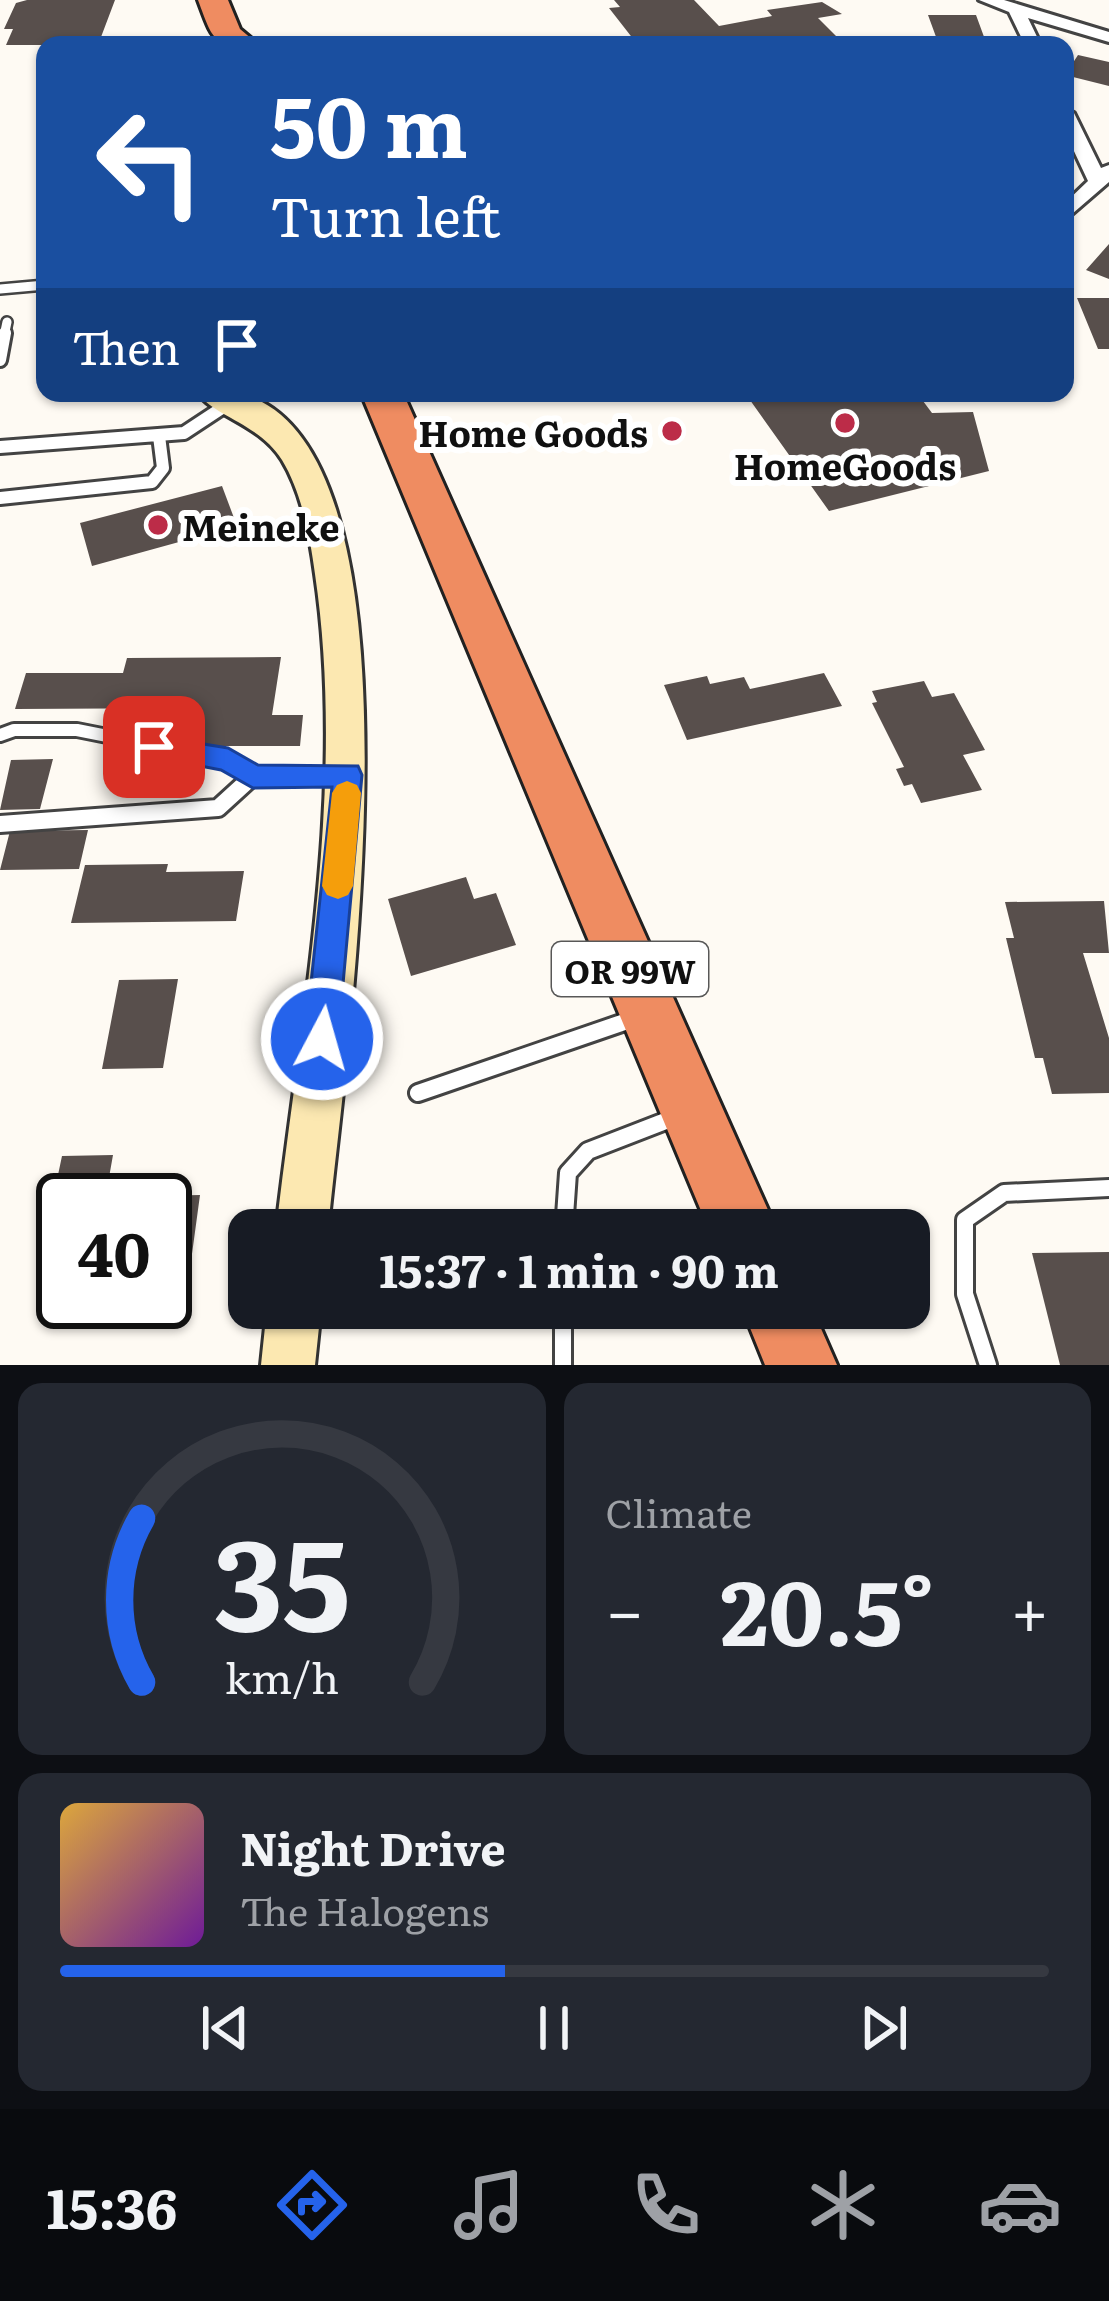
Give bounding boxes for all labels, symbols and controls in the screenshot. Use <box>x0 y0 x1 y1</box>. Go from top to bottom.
text: 50 m <box>270 59 468 184</box>
icon: left <box>72 84 228 240</box>
text: Turn left <box>270 173 501 254</box>
text: Then <box>72 312 180 379</box>
icon: arrive <box>204 312 270 378</box>
place label: Home Goods <box>418 405 648 458</box>
marker: HomeGoods <box>832 410 858 436</box>
marker: Home Goods <box>659 418 685 444</box>
place label: HomeGoods <box>734 438 956 491</box>
place label: Meineke <box>182 499 340 552</box>
marker: Meineke <box>145 512 171 538</box>
pin <box>103 696 205 798</box>
icon: arrive <box>121 714 187 780</box>
road number: OR 99W <box>552 942 708 996</box>
position arrow <box>259 976 385 1102</box>
speed limit sign: 40 <box>36 1173 192 1329</box>
text: 15:37 · 1 min · 90 m <box>379 1235 779 1302</box>
text: Climate <box>606 1482 752 1540</box>
text: 35 <box>213 1484 350 1669</box>
text: 20.5° <box>720 1540 934 1674</box>
text: − <box>606 1558 644 1656</box>
text: + <box>1011 1558 1049 1656</box>
text: km/h <box>225 1644 339 1707</box>
text: Night Drive <box>240 1813 506 1880</box>
text: The Halogens <box>240 1880 489 1938</box>
icon: previous <box>192 1995 258 2061</box>
icon: pause <box>521 1995 587 2061</box>
icon: next <box>851 1995 917 2061</box>
icon: directions <box>270 2163 354 2247</box>
icon: music <box>447 2163 531 2247</box>
icon: phone <box>624 2163 708 2247</box>
icon: climate <box>801 2163 885 2247</box>
icon: car <box>978 2163 1062 2247</box>
text: 15:36 <box>47 2165 177 2246</box>

